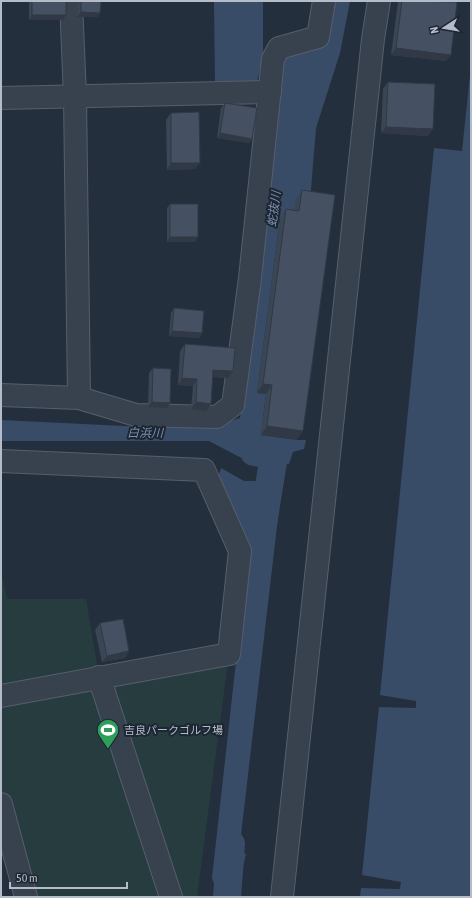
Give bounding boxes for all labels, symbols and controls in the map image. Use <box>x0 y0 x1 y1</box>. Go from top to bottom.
north arrow <box>424 8 464 48</box>
text: N <box>428 26 441 35</box>
water label: 蛇抜川 <box>265 188 283 228</box>
water label: 白浜川 <box>127 426 165 440</box>
sports icon: 吉良パークゴルフ場 <box>95 717 121 750</box>
place label: 吉良パークゴルフ場 <box>124 724 223 736</box>
scale bar <box>10 864 127 890</box>
text: 50 m <box>16 871 38 885</box>

